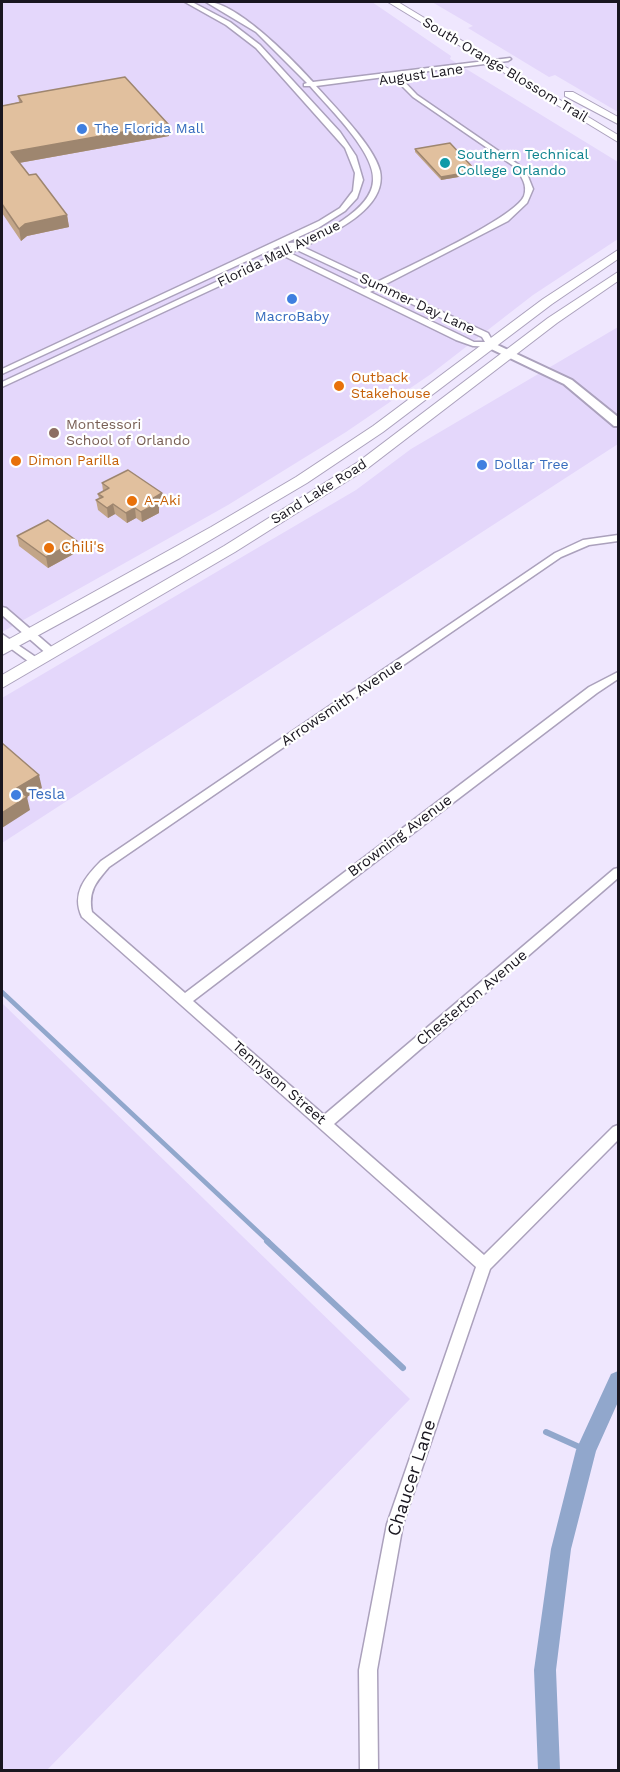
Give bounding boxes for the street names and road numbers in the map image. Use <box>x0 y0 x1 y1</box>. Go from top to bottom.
street label: South Orange Blossom Trail <box>419 14 591 126</box>
street label: August Lane <box>378 61 464 89</box>
street label: Florida Mall Avenue <box>215 217 343 291</box>
street label: Summer Day Lane <box>357 270 477 338</box>
street label: Sand Lake Road <box>268 456 370 528</box>
street label: Arrowsmith Avenue <box>278 656 406 750</box>
street label: Browning Avenue <box>344 791 456 881</box>
street label: Chesterton Avenue <box>413 946 531 1050</box>
street label: Tennyson Street <box>228 1037 330 1129</box>
street label: Chaucer Lane <box>383 1417 441 1539</box>

